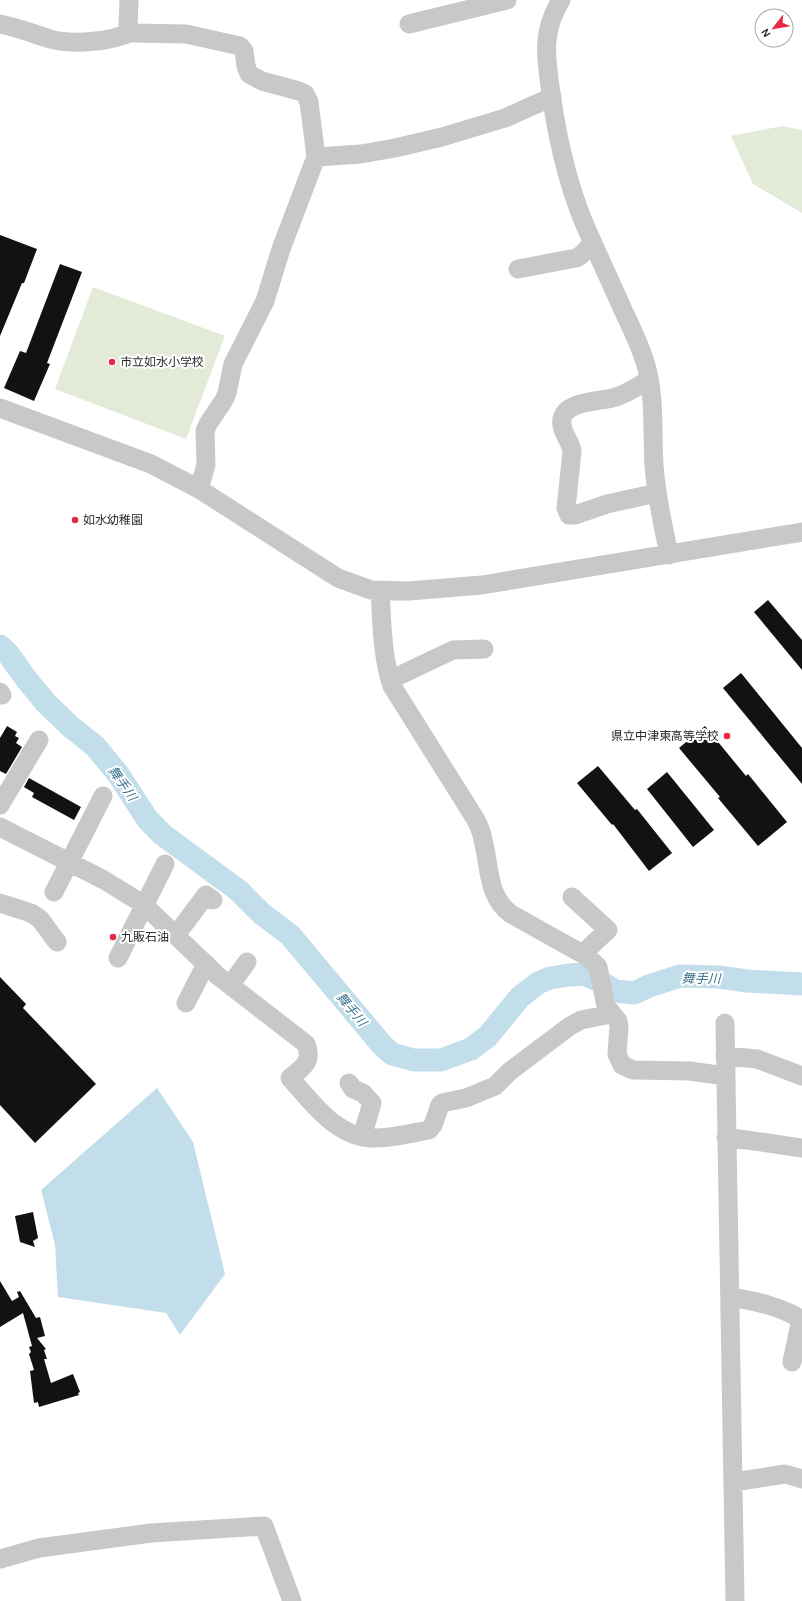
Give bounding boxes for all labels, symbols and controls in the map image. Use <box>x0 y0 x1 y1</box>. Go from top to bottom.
north arrow <box>754 8 794 48</box>
text: N <box>758 26 773 40</box>
place label: 市立如水小学校 <box>120 355 204 369</box>
marker: 市立如水小学校 <box>107 357 117 367</box>
place label: 如水幼稚園 <box>83 513 143 527</box>
marker: 如水幼稚園 <box>70 515 80 525</box>
place label: 県立中津東高等学校 <box>611 729 719 743</box>
marker: 県立中津東高等学校 <box>722 731 732 741</box>
water label: 舞手川 <box>105 763 141 805</box>
place label: 九販石油 <box>121 930 169 944</box>
marker: 九販石油 <box>108 932 118 942</box>
water label: 舞手川 <box>681 971 723 986</box>
water label: 舞手川 <box>333 990 371 1031</box>

